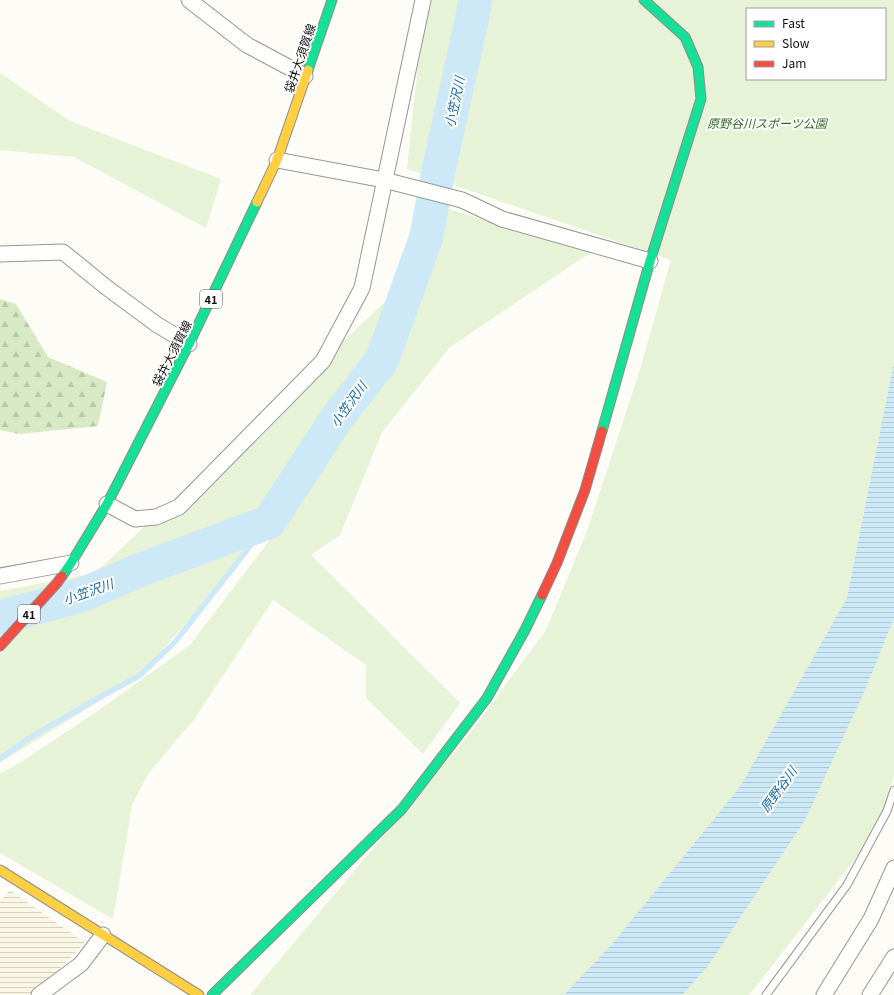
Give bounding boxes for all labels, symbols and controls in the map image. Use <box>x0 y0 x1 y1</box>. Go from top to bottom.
legend <box>746 8 886 80</box>
text: Fast <box>782 14 805 31</box>
street label: 袋井大須賀線 <box>279 21 319 96</box>
text: Slow <box>782 34 810 51</box>
text: Jam <box>782 54 806 71</box>
water label: 小笠沢川 <box>439 73 469 129</box>
park label: 原野谷川スポーツ公園 <box>707 114 829 131</box>
road number: 41 <box>200 290 222 308</box>
street label: 袋井大須賀線 <box>147 317 195 390</box>
water label: 小笠沢川 <box>325 376 372 431</box>
water label: 小笠沢川 <box>60 573 118 608</box>
road number: 41 <box>18 605 40 623</box>
water label: 原野谷川 <box>755 761 802 816</box>

